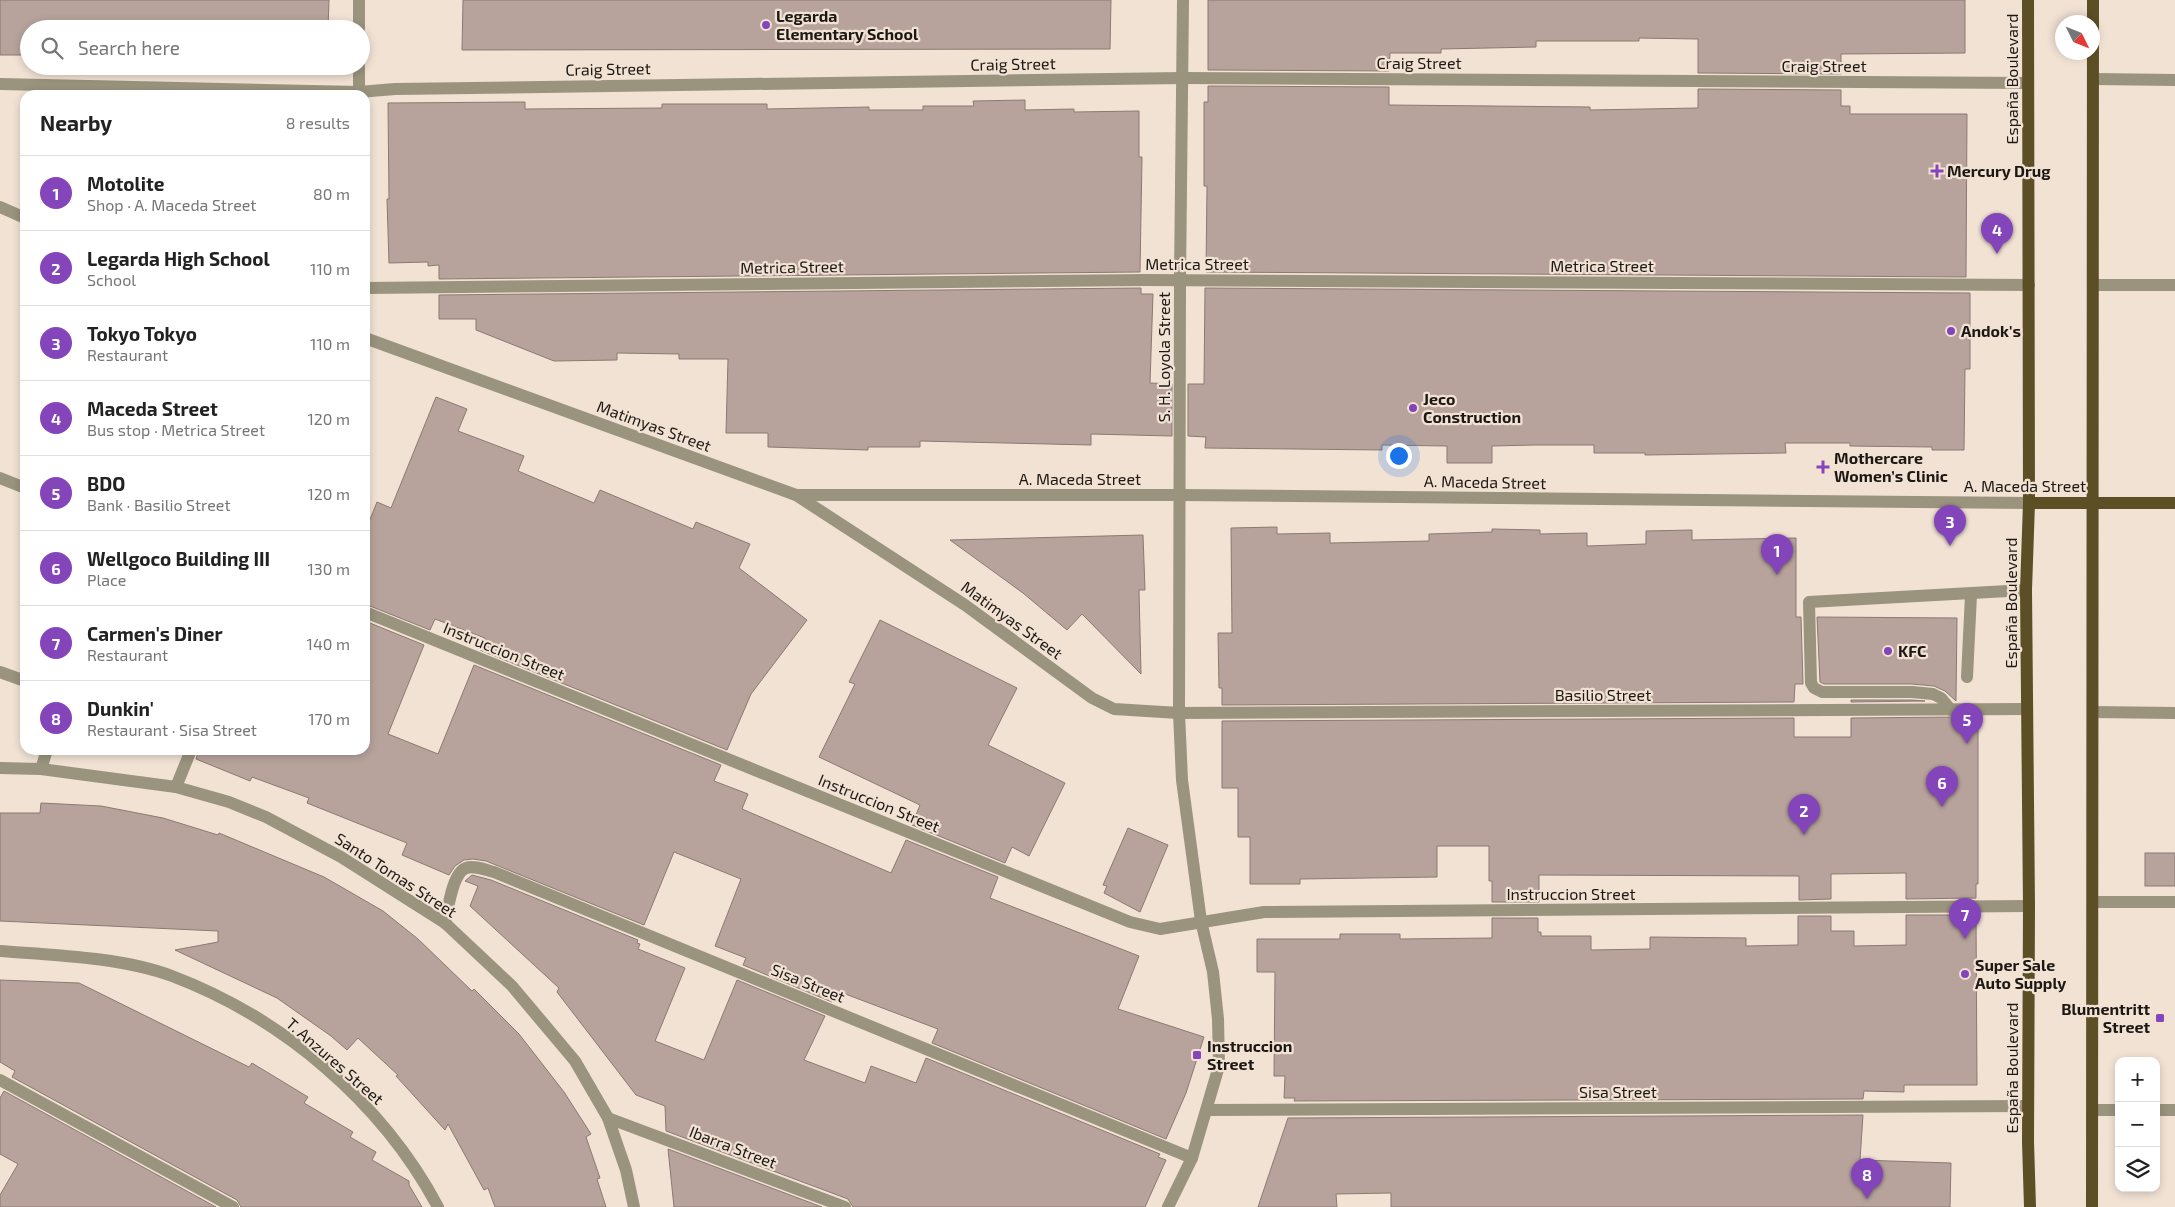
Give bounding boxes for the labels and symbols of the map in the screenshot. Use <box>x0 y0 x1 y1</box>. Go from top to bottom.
place label: Legarda Elementary School <box>776 6 919 44</box>
street label: España Boulevard <box>2002 14 2021 144</box>
north arrow <box>2055 15 2100 60</box>
marker: Legarda Elementary School <box>760 19 772 31</box>
street label: Craig Street <box>970 53 1056 74</box>
street label: Craig Street <box>1376 53 1462 72</box>
street label: Craig Street <box>1781 56 1867 75</box>
street label: Craig Street <box>565 58 651 79</box>
place label: Mercury Drug <box>1947 161 2051 181</box>
marker: Mercury Drug <box>1931 165 1943 177</box>
pin: 4 <box>1981 213 2013 254</box>
street label: Metrica Street <box>1145 254 1249 273</box>
street label: Metrica Street <box>740 256 844 277</box>
street label: Metrica Street <box>1550 256 1654 275</box>
street label: S. H. Loyola Street <box>1154 292 1173 422</box>
place label: Andok's <box>1961 321 2021 340</box>
marker: Andok's <box>1945 325 1957 337</box>
place label: Jeco Construction <box>1423 389 1521 426</box>
street label: Matimyas Street <box>594 396 714 455</box>
marker: Jeco Construction <box>1407 402 1419 414</box>
your location <box>1386 443 1412 469</box>
place label: Mothercare Women’s Clinic <box>1834 448 1948 485</box>
marker: Mothercare Women’s Clinic <box>1816 460 1830 474</box>
street label: A. Maceda Street <box>1019 469 1141 488</box>
street label: A. Maceda Street <box>1424 471 1546 492</box>
street label: A. Maceda Street <box>1964 476 2086 495</box>
pin: 3 <box>1934 505 1966 546</box>
pin: 1 <box>1761 534 1793 575</box>
street label: España Boulevard <box>2001 538 2020 668</box>
street label: Matimyas Street <box>958 577 1067 663</box>
street label: Instruccion Street <box>441 618 568 684</box>
place label: KFC <box>1898 641 1926 660</box>
marker: KFC <box>1882 645 1894 657</box>
street label: Basilio Street <box>1555 685 1651 704</box>
pin: 5 <box>1951 703 1983 744</box>
pin: 6 <box>1926 766 1958 807</box>
street label: Instruccion Street <box>816 770 943 836</box>
pin: 2 <box>1788 794 1820 835</box>
street label: Santo Tomas Street <box>332 828 461 921</box>
street label: Instruccion Street <box>1506 884 1636 903</box>
pin: 7 <box>1949 898 1981 939</box>
place label: Super Sale Auto Supply <box>1975 955 2066 993</box>
street label: Sisa Street <box>769 959 848 1006</box>
marker: Super Sale Auto Supply <box>1959 968 1971 980</box>
place label: Blumentritt Street <box>2061 999 2150 1036</box>
street label: España Boulevard <box>2002 1003 2021 1133</box>
marker: Blumentritt Street <box>2154 1012 2166 1024</box>
street label: T. Anzures Street <box>283 1013 388 1108</box>
place label: Instruccion Street <box>1207 1036 1292 1073</box>
marker: Instruccion Street <box>1191 1049 1203 1061</box>
street label: Sisa Street <box>1579 1082 1657 1101</box>
street label: Ibarra Street <box>687 1121 779 1172</box>
pin: 8 <box>1851 1158 1883 1199</box>

